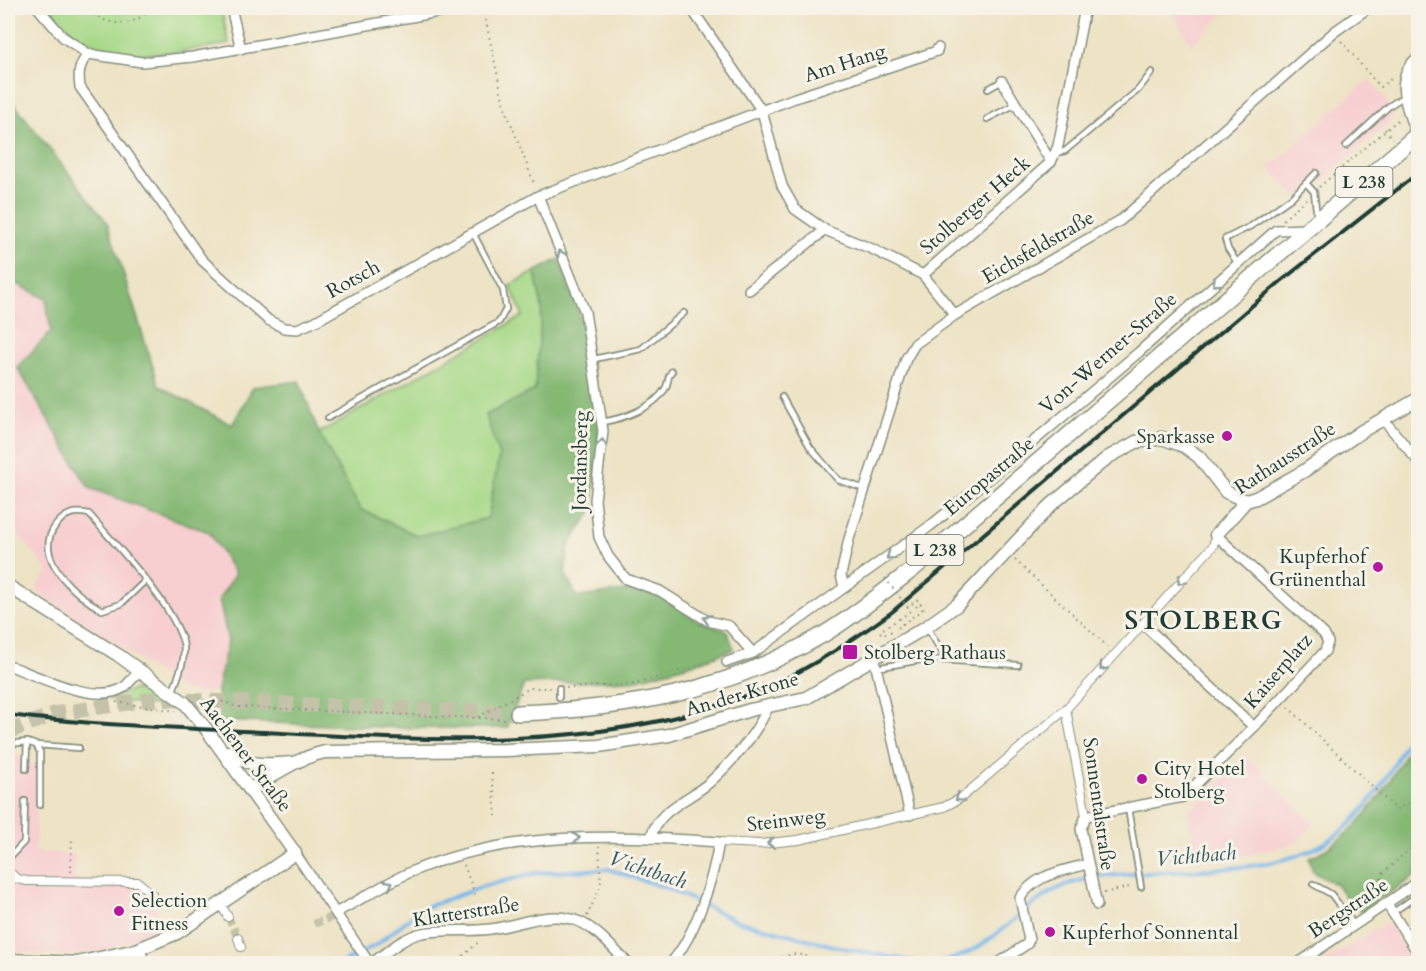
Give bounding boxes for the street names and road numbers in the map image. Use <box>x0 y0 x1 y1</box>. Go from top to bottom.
street label: Am Hang <box>801 37 890 89</box>
street label: Stolberger Heck <box>914 149 1036 260</box>
road number: L 238 <box>1336 167 1392 197</box>
street label: Eichsfeldstraße <box>977 204 1099 290</box>
street label: Rotsch <box>321 253 385 305</box>
street label: Von-Werner-Straße <box>1033 286 1183 420</box>
street label: Jordansberg <box>566 410 594 515</box>
street label: Rathausstraße <box>1229 415 1341 501</box>
street label: Europastraße <box>938 430 1040 522</box>
road number: L 238 <box>906 535 964 565</box>
street label: Kaiserplatz <box>1238 627 1318 715</box>
street label: An der Krone <box>682 665 802 723</box>
street label: Aachener Straße <box>194 691 298 817</box>
street label: Sonnentalstraße <box>1076 736 1122 872</box>
street label: Steinweg <box>745 802 828 838</box>
street label: Bergstraße <box>1303 871 1393 945</box>
street label: Klatterstraße <box>411 890 521 934</box>

